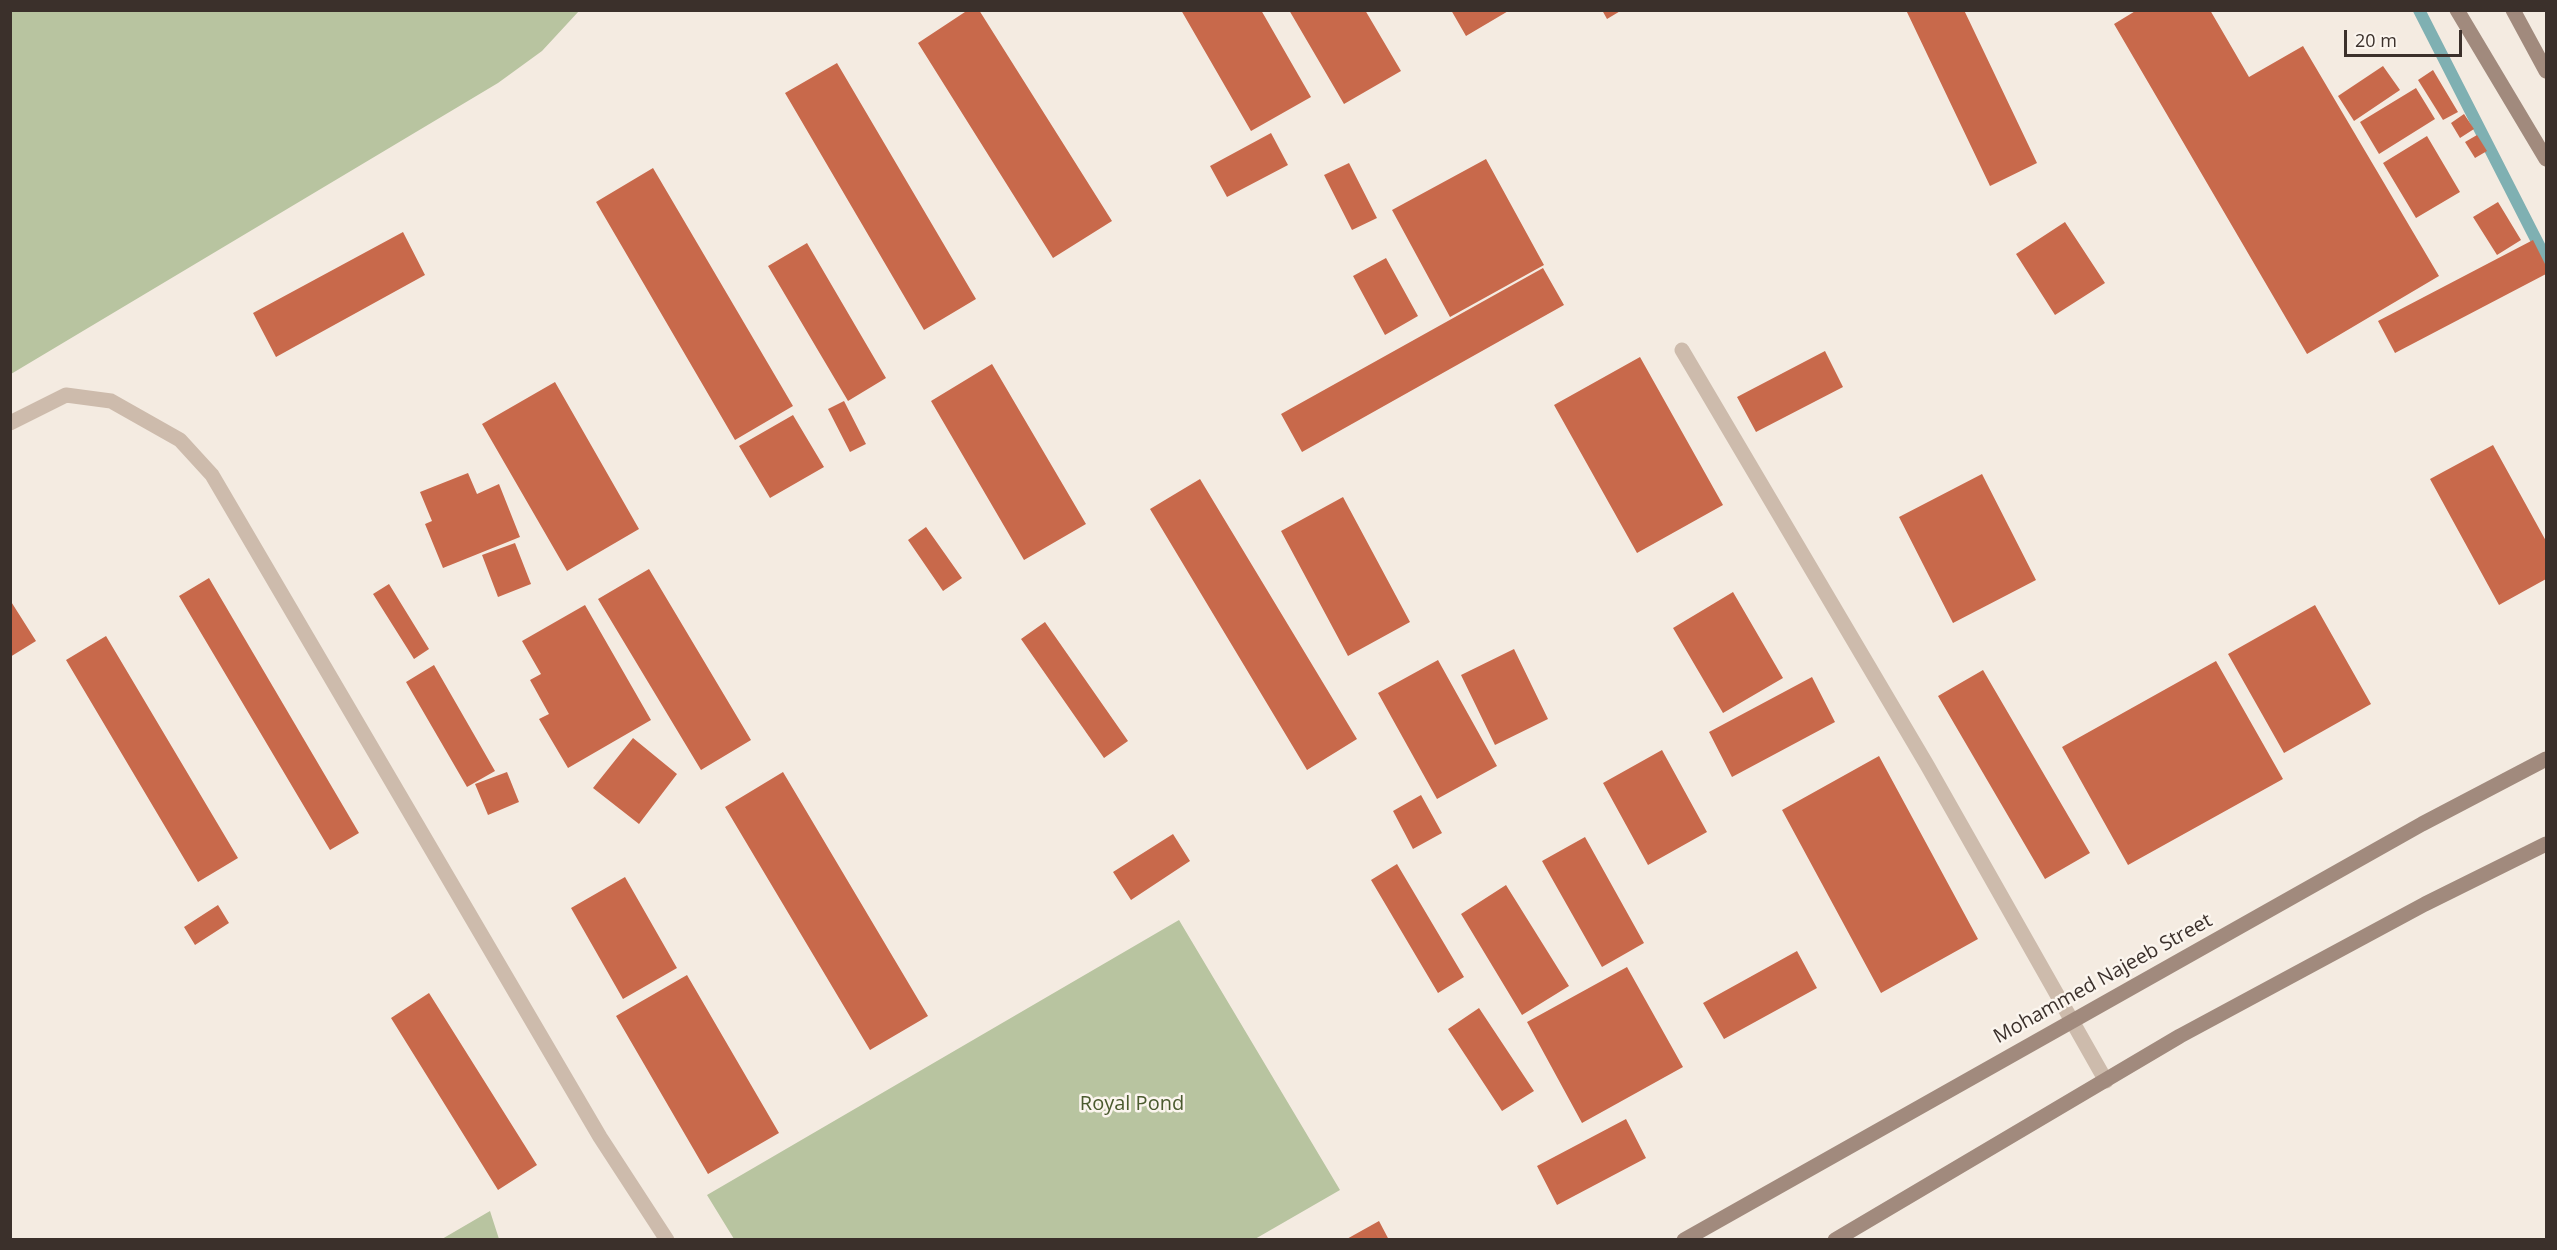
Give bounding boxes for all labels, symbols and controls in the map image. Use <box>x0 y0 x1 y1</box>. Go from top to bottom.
scale bar <box>2347 18 2466 56</box>
text: 20 m <box>2355 28 2397 52</box>
street label: Mohammed Najeeb Street <box>1990 909 2216 1049</box>
park label: Royal Pond <box>1080 1092 1184 1116</box>

